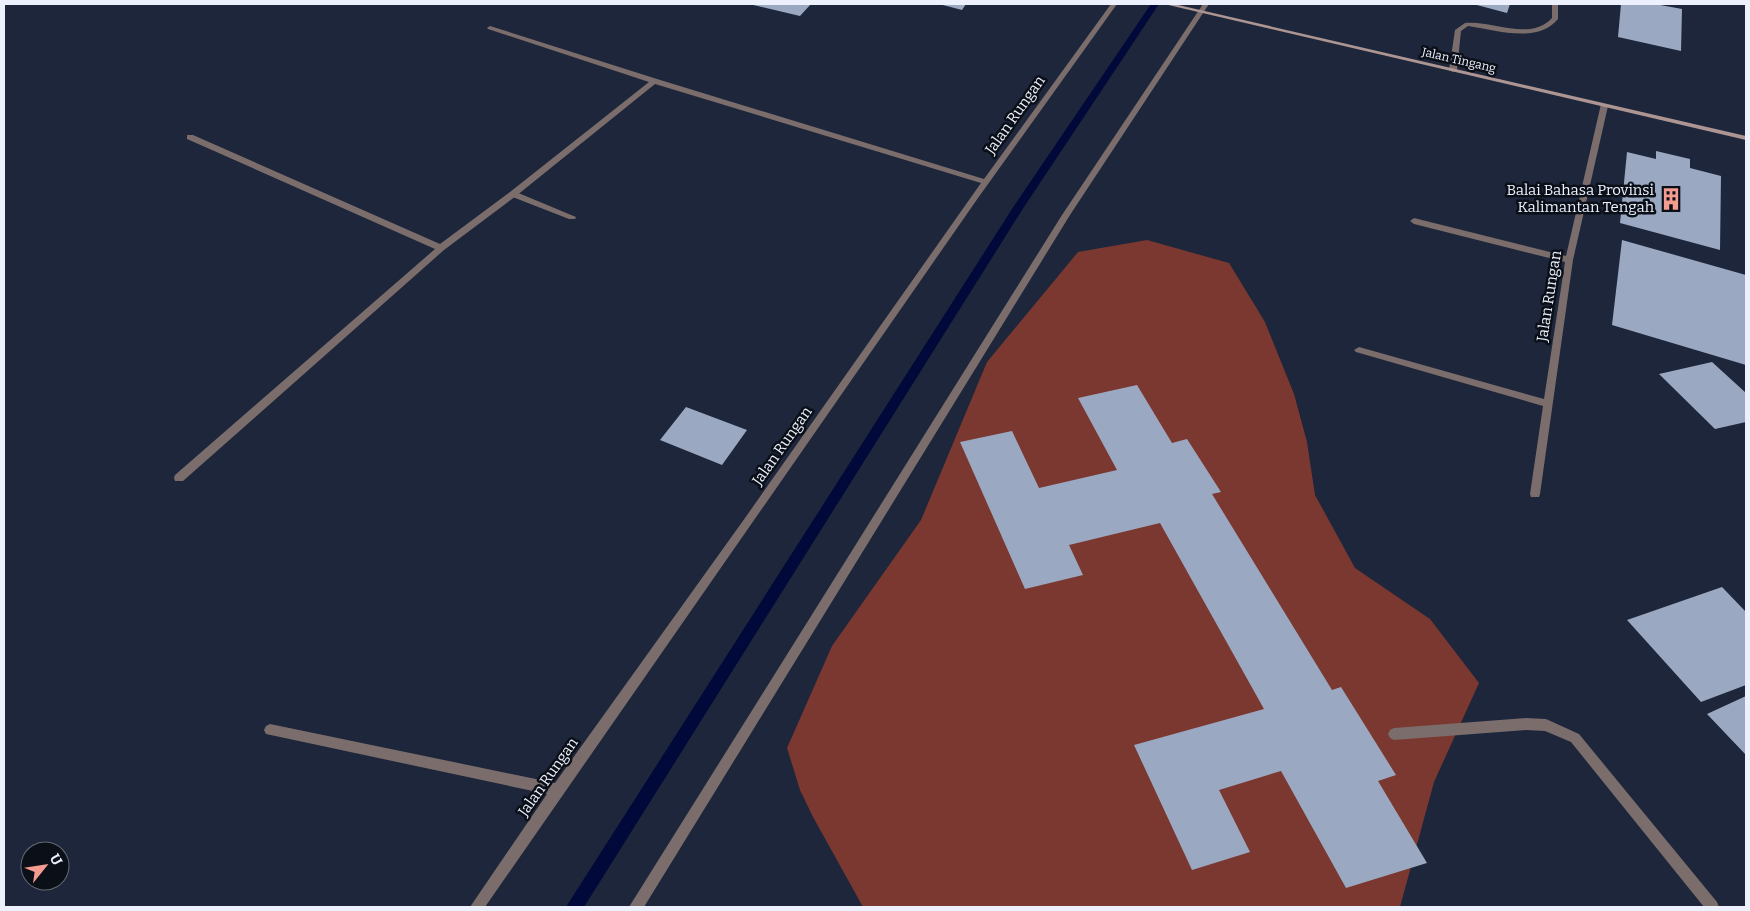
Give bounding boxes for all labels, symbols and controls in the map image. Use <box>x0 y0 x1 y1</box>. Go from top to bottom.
street label: Jalan Tingang <box>1420 44 1498 75</box>
street label: Jalan Rungan <box>981 72 1049 159</box>
place label: Balai Bahasa Provinsi Kalimantan Tengah <box>1506 181 1655 216</box>
building icon: Balai Bahasa Provinsi Kalimantan Tengah <box>1658 186 1684 212</box>
street label: Jalan Rungan <box>1533 249 1565 344</box>
street label: Jalan Rungan <box>748 403 816 490</box>
street label: Jalan Rungan <box>514 734 582 821</box>
north arrow <box>20 841 70 891</box>
text: U <box>46 851 66 869</box>

